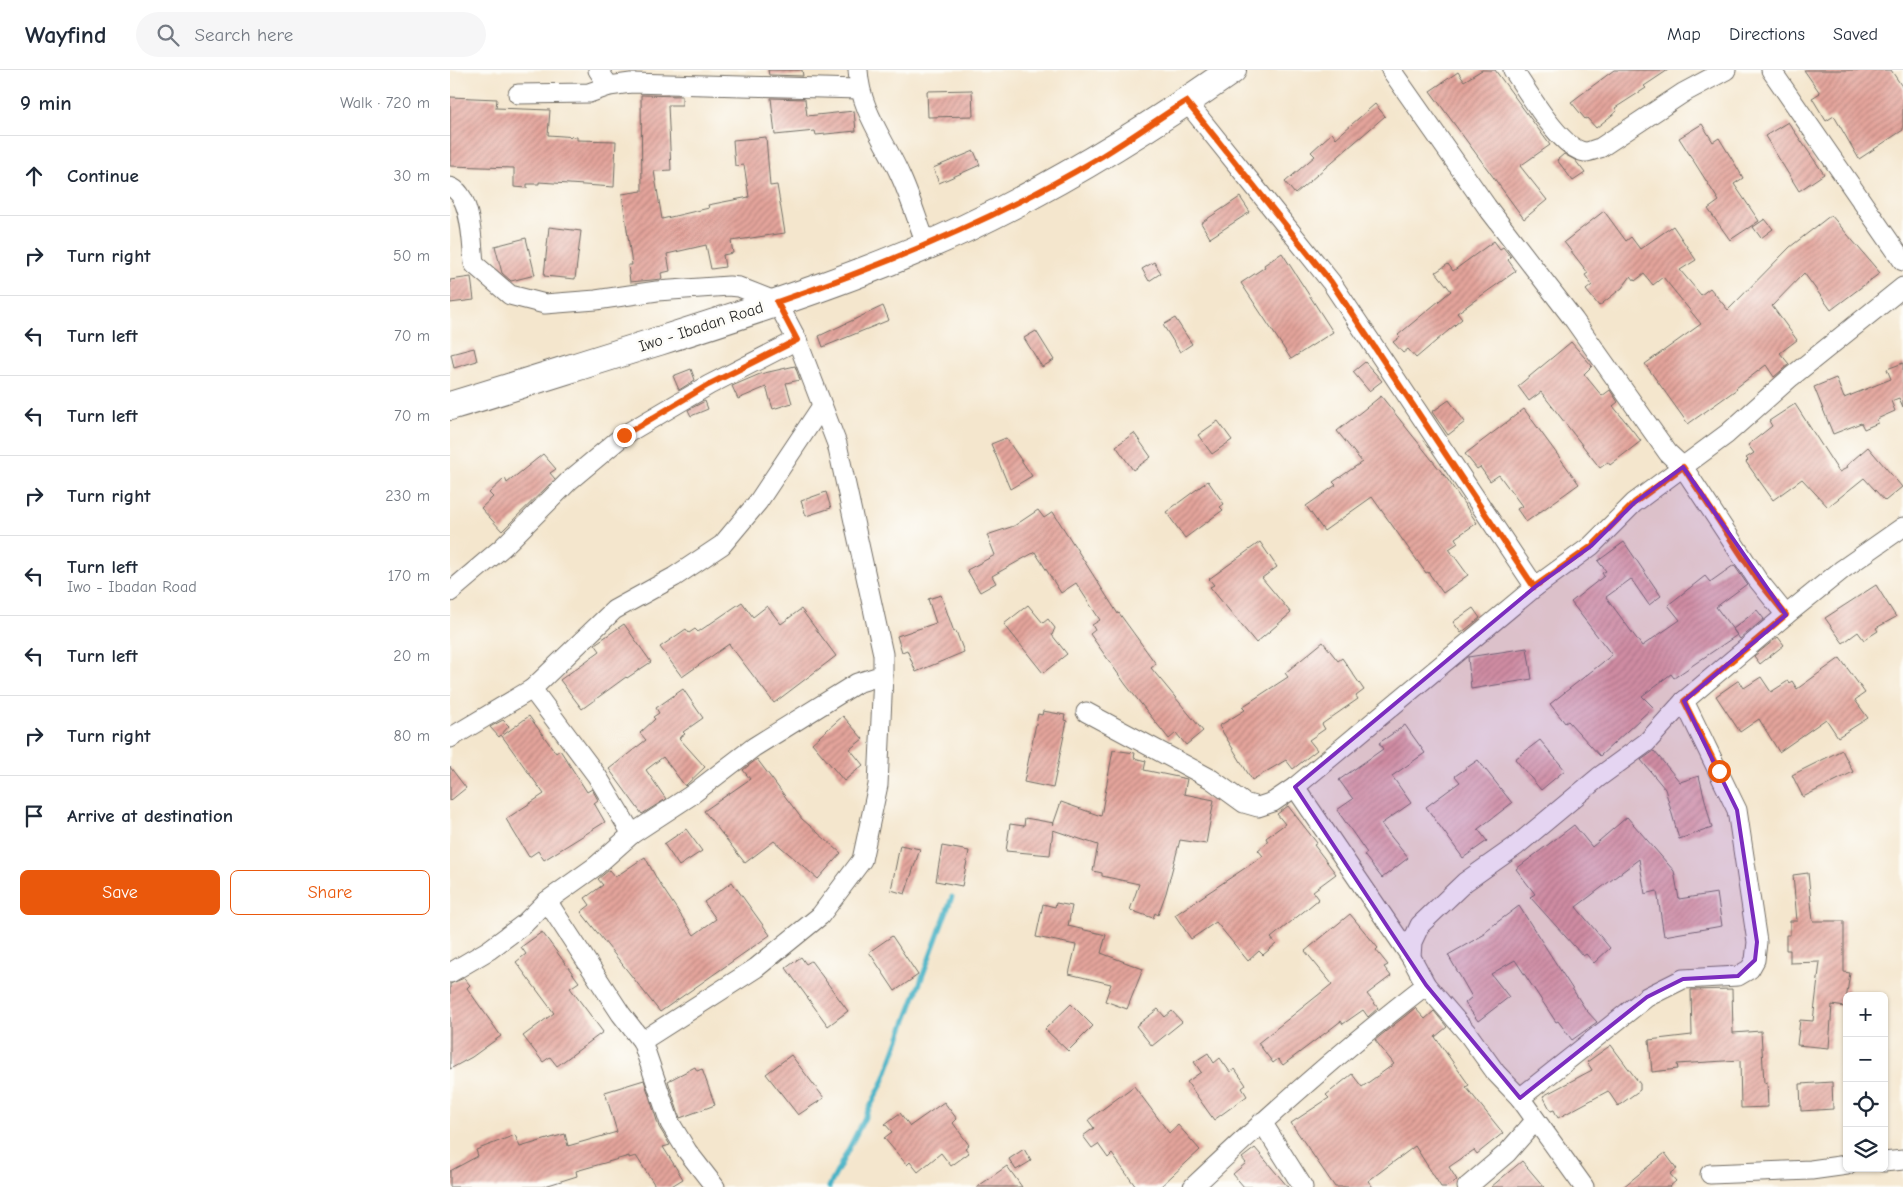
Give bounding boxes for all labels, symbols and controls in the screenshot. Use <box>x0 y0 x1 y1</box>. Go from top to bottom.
search box <box>136 12 486 57</box>
text: Wayfind <box>25 21 106 49</box>
icon: search <box>154 21 182 49</box>
text: Search here <box>194 24 293 46</box>
text: Map <box>1667 24 1701 45</box>
text: Directions <box>1729 24 1805 45</box>
text: Saved <box>1833 24 1878 45</box>
text: 9 min <box>20 91 72 115</box>
text: Walk · 720 m <box>340 94 430 112</box>
icon: ahead <box>20 162 48 190</box>
text: Continue <box>67 165 139 187</box>
text: 30 m <box>394 167 430 185</box>
icon: right <box>20 242 48 270</box>
text: Turn right <box>67 245 151 267</box>
text: 50 m <box>393 247 430 265</box>
street label: Iwo - Ibadan Road <box>637 298 765 356</box>
icon: left <box>20 322 48 350</box>
text: Turn left <box>67 325 138 347</box>
text: 70 m <box>394 327 430 345</box>
icon: left <box>20 402 48 430</box>
text: Turn left <box>67 405 138 427</box>
text: 70 m <box>394 407 430 425</box>
route end <box>613 424 636 447</box>
icon: right <box>20 482 48 510</box>
text: Turn right <box>67 485 151 507</box>
text: 230 m <box>385 487 430 505</box>
text: Turn left <box>67 556 138 578</box>
icon: left <box>20 562 48 590</box>
text: 170 m <box>388 567 430 585</box>
text: Iwo - Ibadan Road <box>67 578 197 596</box>
icon: left <box>20 642 48 670</box>
text: Turn left <box>67 645 138 667</box>
text: 20 m <box>393 647 430 665</box>
icon: right <box>20 722 48 750</box>
text: Turn right <box>67 725 151 747</box>
text: 80 m <box>393 727 430 745</box>
route start <box>1708 760 1731 783</box>
icon: arrive <box>20 802 48 830</box>
text: Arrive at destination <box>67 805 233 827</box>
button: Save <box>20 870 220 915</box>
button: Share <box>230 870 430 915</box>
map controls <box>1843 992 1888 1172</box>
button: + <box>1843 992 1888 1037</box>
button: − <box>1843 1037 1888 1082</box>
button: locate <box>1843 1082 1888 1127</box>
button: layers <box>1843 1127 1888 1172</box>

